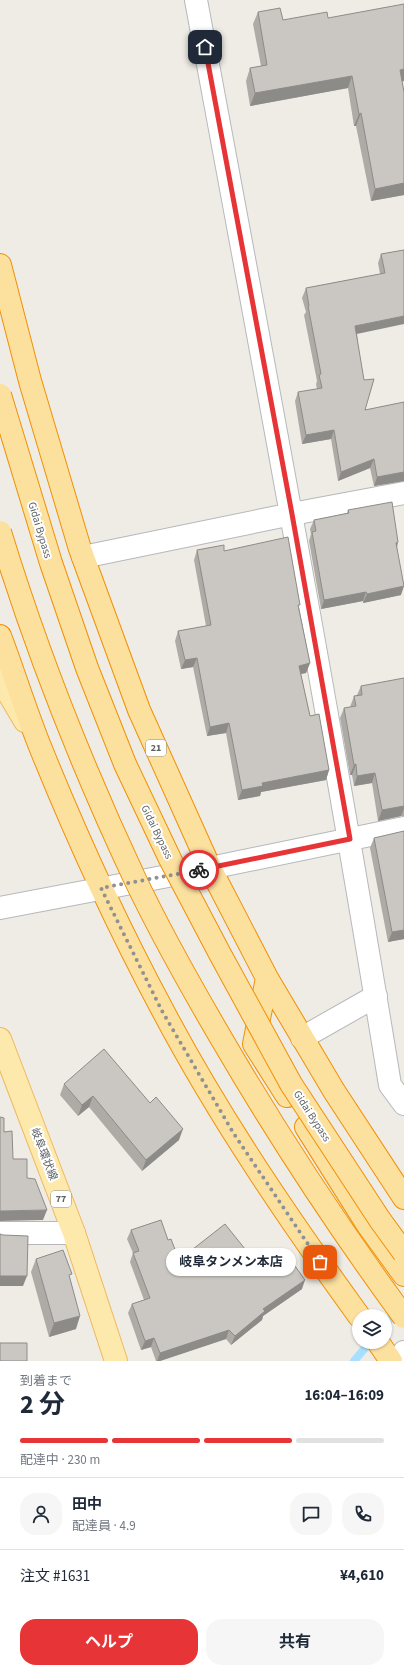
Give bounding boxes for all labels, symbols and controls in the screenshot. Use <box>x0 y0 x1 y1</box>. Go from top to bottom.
pin <box>188 30 222 64</box>
icon: home <box>194 36 216 58</box>
street label: Gidai Bypass <box>24 500 56 560</box>
road number: 21 <box>146 740 166 756</box>
street label: Gidai Bypass <box>137 803 177 862</box>
courier <box>179 850 219 890</box>
icon: bike <box>188 859 210 881</box>
street label: Gidai Bypass <box>290 1088 334 1145</box>
street label: 岐阜環状線 <box>27 1126 61 1182</box>
road number: 77 <box>51 1191 71 1207</box>
pin <box>303 1245 337 1279</box>
callout: 岐阜タンメン本店 <box>166 1248 296 1276</box>
icon: bag <box>309 1251 331 1273</box>
text: 岐阜タンメン本店 <box>179 1253 283 1271</box>
map controls <box>352 1309 392 1349</box>
button: layers <box>352 1309 392 1349</box>
text: 到着まで <box>20 1372 72 1390</box>
text: 16:04–16:09 <box>304 1385 384 1406</box>
text: 2 分 <box>20 1386 65 1423</box>
text: 配達中 · 230 m <box>20 1451 100 1469</box>
button: person <box>20 1493 62 1535</box>
button: chat <box>290 1493 332 1535</box>
button: phone <box>342 1493 384 1535</box>
text: 田中 <box>72 1494 102 1515</box>
text: 配達員 · 4.9 <box>72 1517 136 1535</box>
text: ¥4,610 <box>340 1565 384 1586</box>
text: 注文 #1631 <box>20 1566 90 1587</box>
button: ヘルプ <box>20 1619 198 1665</box>
button: 共有 <box>206 1619 384 1665</box>

